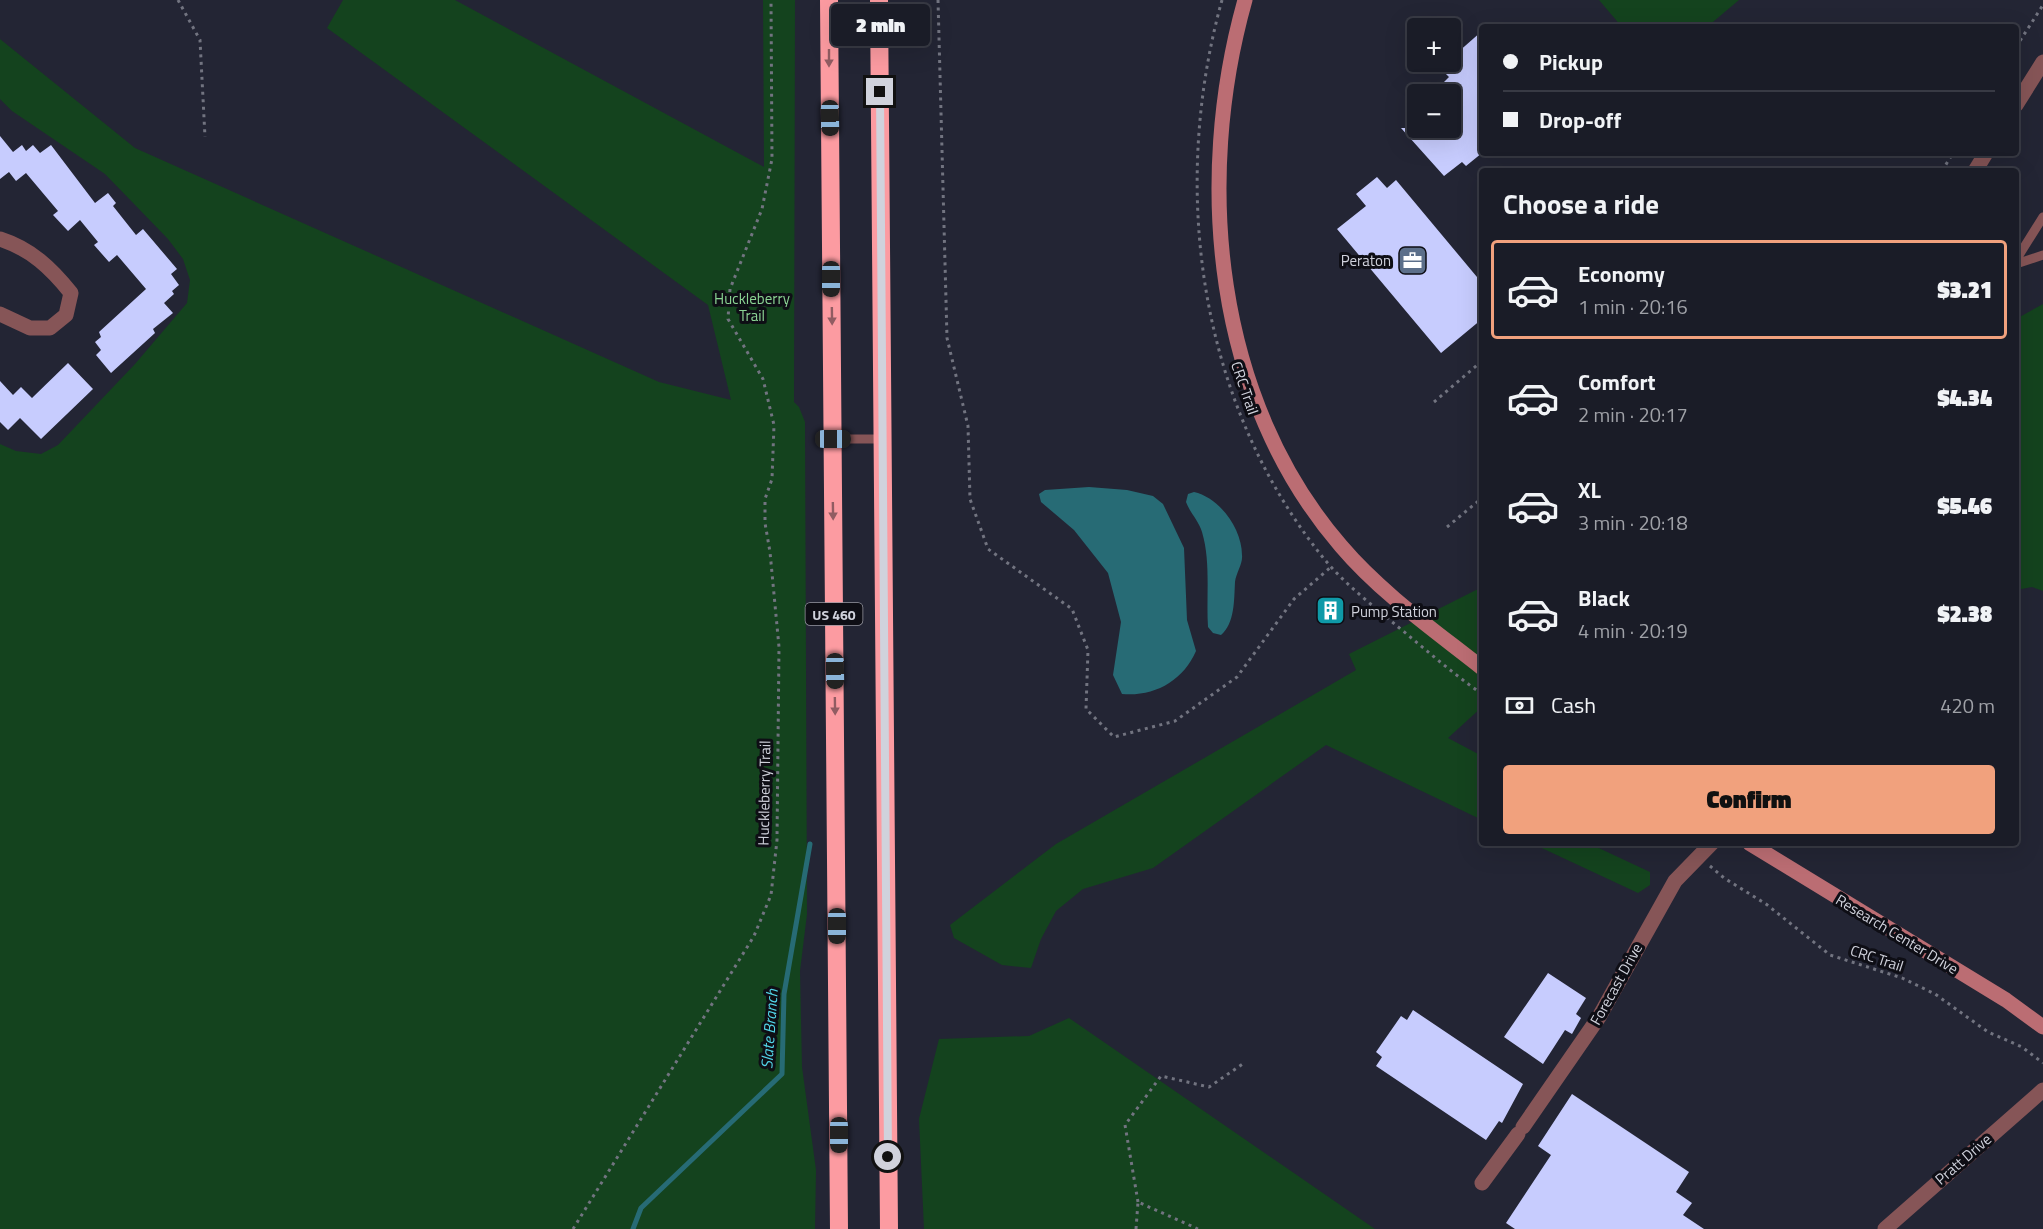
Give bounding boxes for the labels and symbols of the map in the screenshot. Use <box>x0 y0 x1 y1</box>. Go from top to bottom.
callout: 2 min <box>830 5 930 47</box>
one-way arrow <box>824 49 834 68</box>
route end <box>866 78 893 105</box>
car <box>821 100 839 136</box>
office icon: Peraton <box>1396 244 1428 276</box>
place label: Peraton <box>1341 249 1391 272</box>
car <box>822 261 840 297</box>
park label: Huckleberry Trail <box>714 287 790 327</box>
one-way arrow <box>827 307 836 326</box>
street label: CRC Trail <box>1225 358 1265 418</box>
car <box>815 430 851 448</box>
one-way arrow <box>828 502 838 521</box>
building icon: Pump Station <box>1314 595 1346 627</box>
place label: Pump Station <box>1351 600 1437 623</box>
road number: US 460 <box>806 603 862 625</box>
car <box>826 653 844 689</box>
one-way arrow <box>830 697 840 716</box>
street label: Huckleberry Trail <box>752 740 776 846</box>
street label: Research Center Drive <box>1831 888 1963 980</box>
car <box>828 908 846 944</box>
street label: Forecast Drive <box>1584 939 1648 1029</box>
street label: CRC Trail <box>1847 939 1907 977</box>
water label: Slate Branch <box>754 987 784 1070</box>
car <box>830 1117 848 1153</box>
street label: Pratt Drive <box>1930 1128 1996 1190</box>
route start <box>874 1143 901 1170</box>

